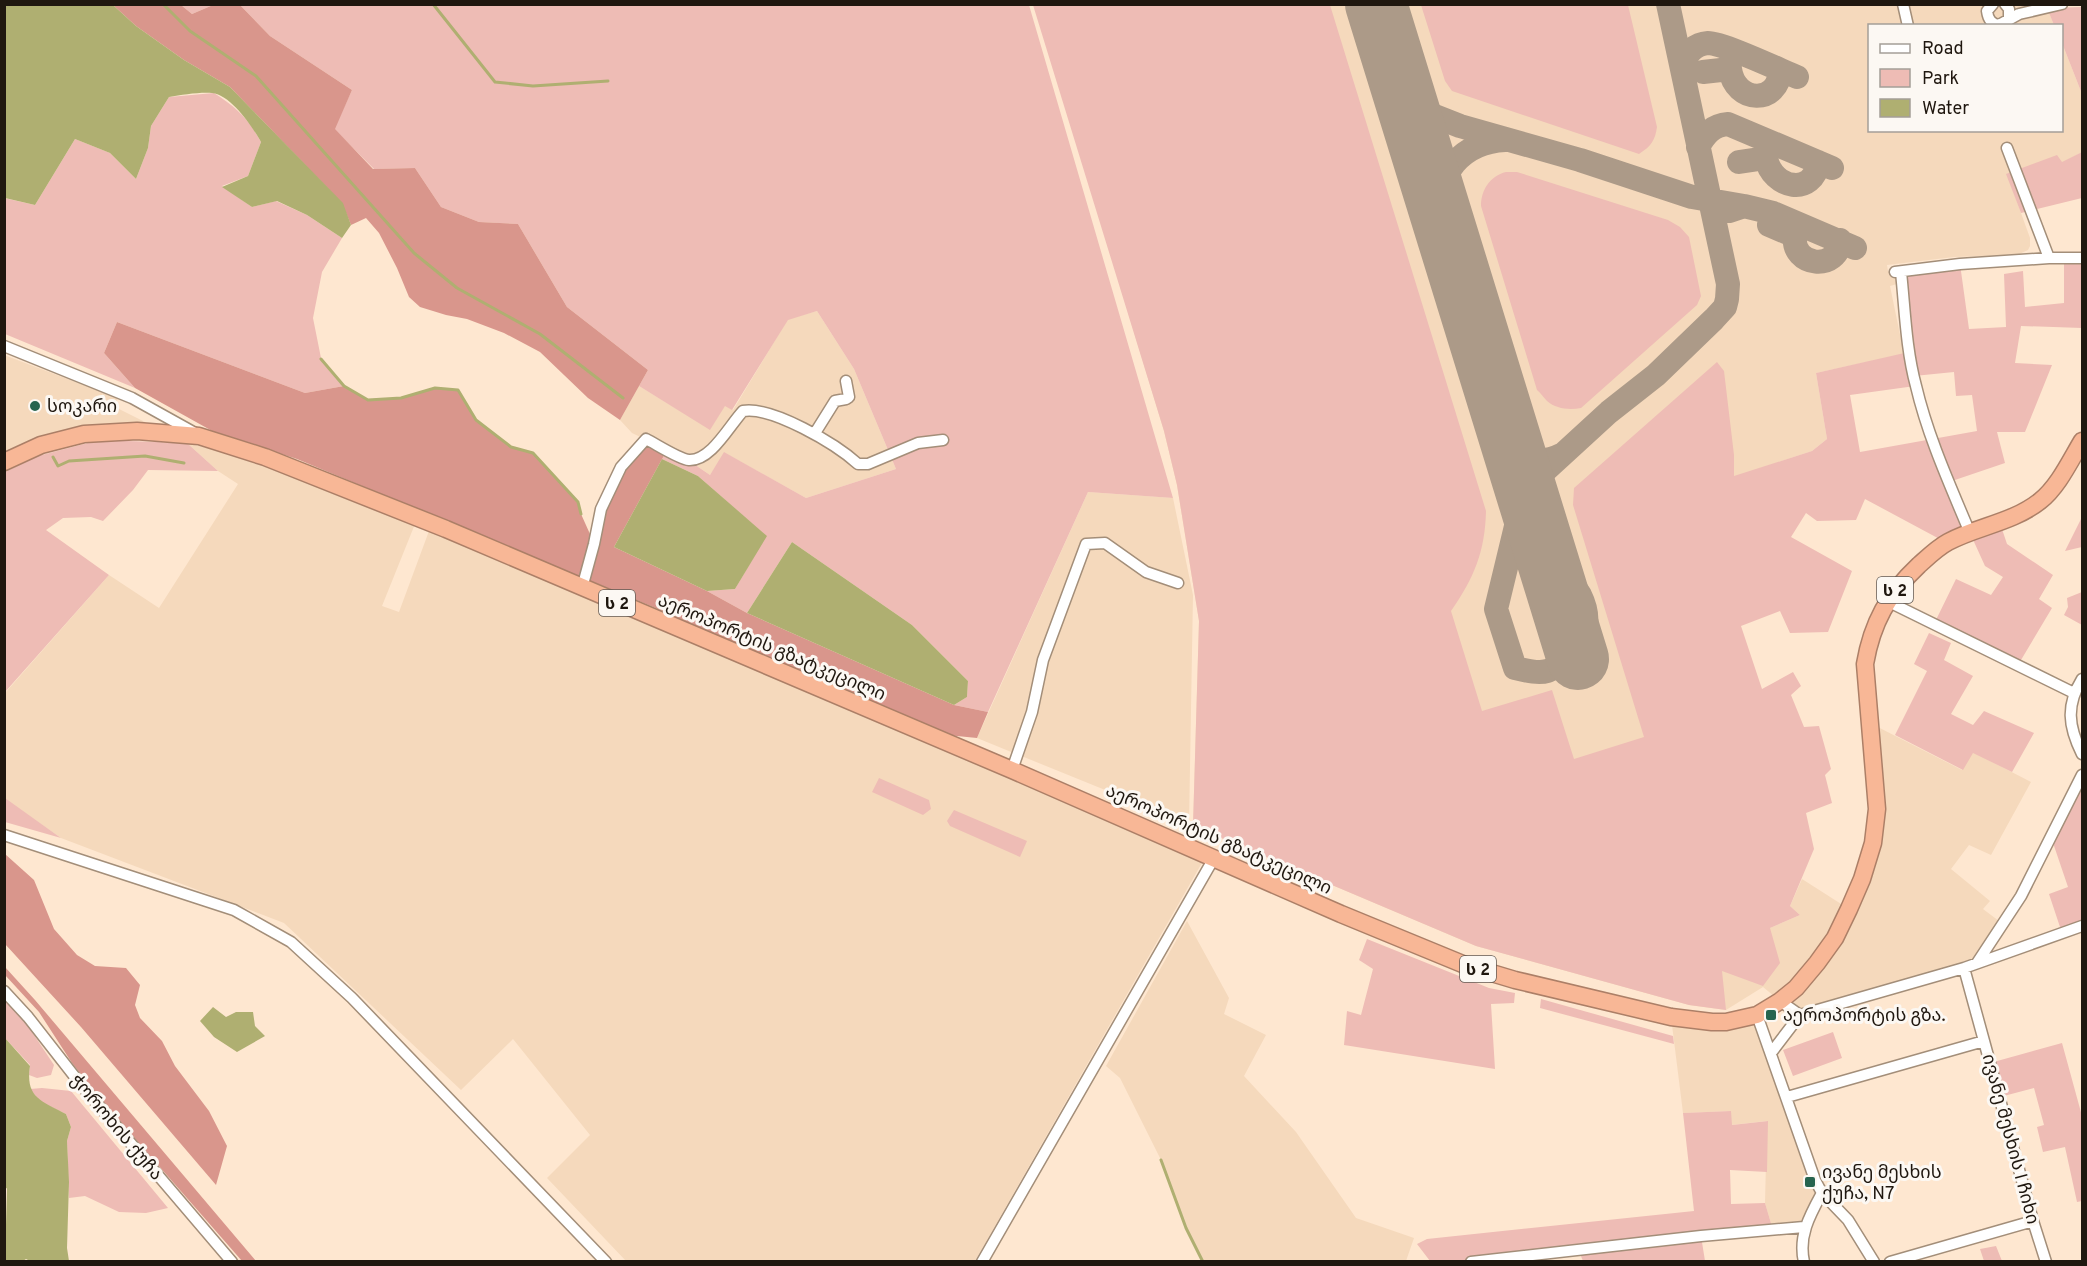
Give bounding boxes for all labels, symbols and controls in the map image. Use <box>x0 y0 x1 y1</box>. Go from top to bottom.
legend <box>1868 24 2063 132</box>
text: Road <box>1922 38 1964 61</box>
text: Park <box>1922 68 1959 91</box>
text: Water <box>1922 98 1969 121</box>
place label: სოკარი <box>47 396 117 419</box>
marker: სოკარი <box>28 399 42 413</box>
road number: ს 2 <box>1877 577 1913 603</box>
road number: ს 2 <box>599 590 635 616</box>
street label: აეროპორტის გზატკეცილი <box>654 590 889 707</box>
street label: აეროპორტის გზატკეცილი <box>1102 780 1335 901</box>
road number: ს 2 <box>1460 956 1496 982</box>
place label: აეროპორტის გზა. <box>1783 1005 1945 1028</box>
marker: აეროპორტის გზა. <box>1764 1008 1778 1022</box>
street label: ივანე მესხის I ჩიხი <box>1976 1052 2043 1227</box>
street label: ჭოროხის ქუჩა <box>65 1070 167 1186</box>
place label: ივანე მესხის ქუჩა, N7 <box>1822 1162 1942 1206</box>
marker: ივანე მესხის ქუჩა, N7 <box>1803 1175 1817 1189</box>

